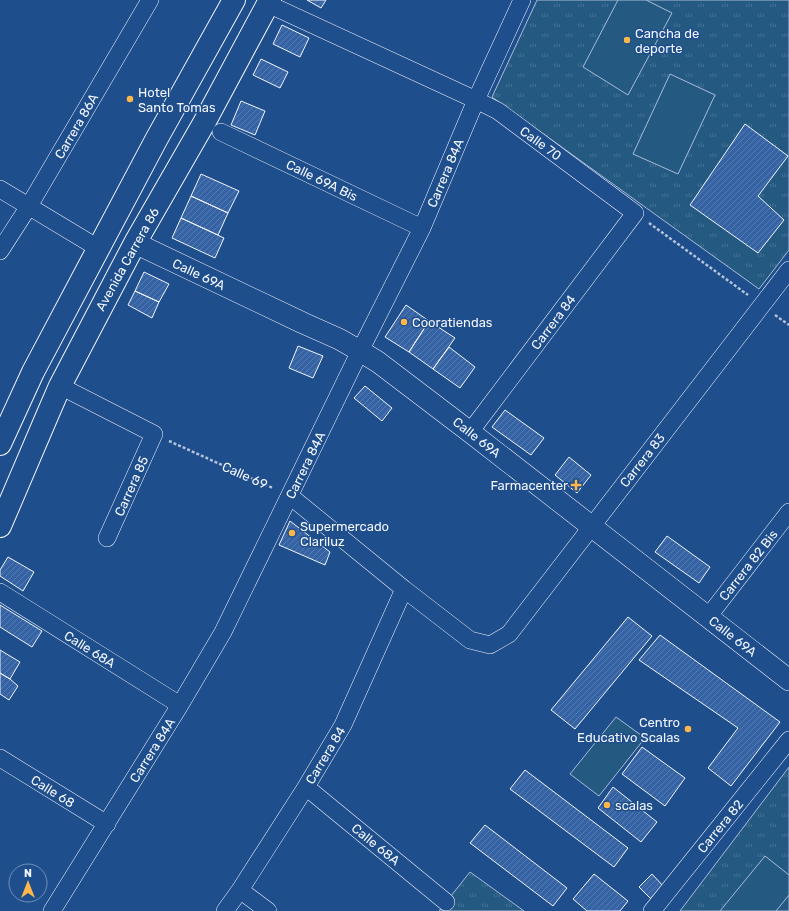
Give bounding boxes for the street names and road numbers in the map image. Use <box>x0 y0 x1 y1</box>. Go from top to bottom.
street label: Carrera 86A <box>52 91 101 162</box>
street label: Calle 70 <box>517 123 564 163</box>
street label: Carrera 84A <box>424 136 467 210</box>
street label: Calle 69A Bis <box>284 157 360 204</box>
street label: Avenida Carrera 86 <box>93 205 162 314</box>
street label: Calle 69A <box>170 256 228 293</box>
street label: Carrera 84 <box>528 292 579 353</box>
street label: Calle 69A <box>450 414 504 461</box>
street label: Carrera 84A <box>283 429 328 501</box>
street label: Carrera 83 <box>617 430 668 490</box>
street label: Carrera 85 <box>112 454 151 519</box>
street label: Calle 69 <box>220 459 270 492</box>
street label: Carrera 82 Bis <box>716 527 781 604</box>
street label: Calle 69A <box>706 613 760 660</box>
street label: Calle 68A <box>61 628 118 671</box>
street label: Carrera 84A <box>127 715 178 785</box>
street label: Carrera 84 <box>302 724 348 787</box>
street label: Calle 68 <box>28 772 77 811</box>
street label: Carrera 82 <box>694 797 746 856</box>
street label: Calle 68A <box>349 820 403 868</box>

